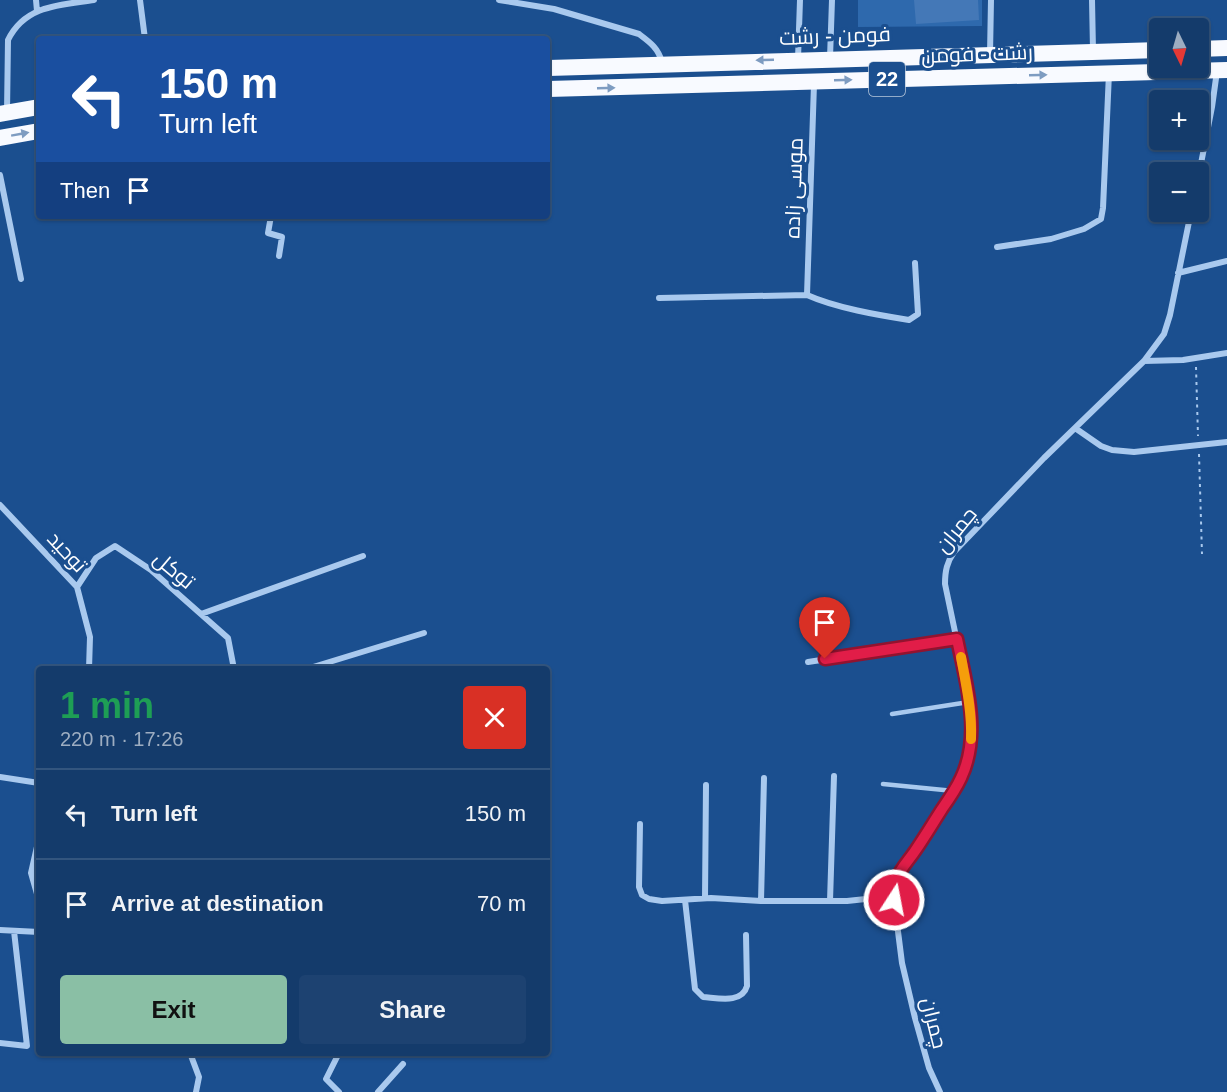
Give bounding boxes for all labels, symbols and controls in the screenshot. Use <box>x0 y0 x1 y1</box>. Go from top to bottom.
north arrow <box>1149 18 1209 78</box>
map controls <box>1149 18 1209 222</box>
street label: فومن - رشت <box>779 22 891 51</box>
street label: رشت - فومن <box>921 40 1033 69</box>
one-way arrow <box>756 56 775 65</box>
icon: left <box>60 60 138 138</box>
text: 150 m <box>159 60 278 107</box>
road number: 22 <box>869 62 905 96</box>
one-way arrow <box>1028 70 1047 79</box>
one-way arrow <box>833 75 852 85</box>
one-way arrow <box>596 83 615 92</box>
button: + <box>1149 90 1209 150</box>
text: Turn left <box>159 109 257 139</box>
one-way arrow <box>10 129 29 138</box>
street label: موسی زاده <box>780 137 809 239</box>
button: − <box>1149 162 1209 222</box>
icon: arrive <box>122 174 155 207</box>
text: Then <box>60 178 110 203</box>
street label: چمران <box>930 502 983 559</box>
street label: توحید <box>42 527 92 578</box>
street label: توکل <box>148 546 199 595</box>
pin <box>799 597 850 659</box>
icon: arrive <box>808 606 841 639</box>
text: 1 min <box>60 685 154 726</box>
button: close <box>463 686 526 749</box>
text: 220 m · 17:26 <box>60 728 183 750</box>
icon: left <box>60 798 93 831</box>
text: Turn left <box>111 801 197 826</box>
text: 150 m <box>465 801 526 826</box>
position arrow <box>862 868 926 932</box>
icon: arrive <box>60 888 93 921</box>
text: Arrive at destination <box>111 891 324 916</box>
text: 70 m <box>477 891 526 916</box>
button: Exit <box>60 975 287 1044</box>
button: Share <box>299 975 526 1044</box>
street label: چمران <box>914 995 952 1052</box>

